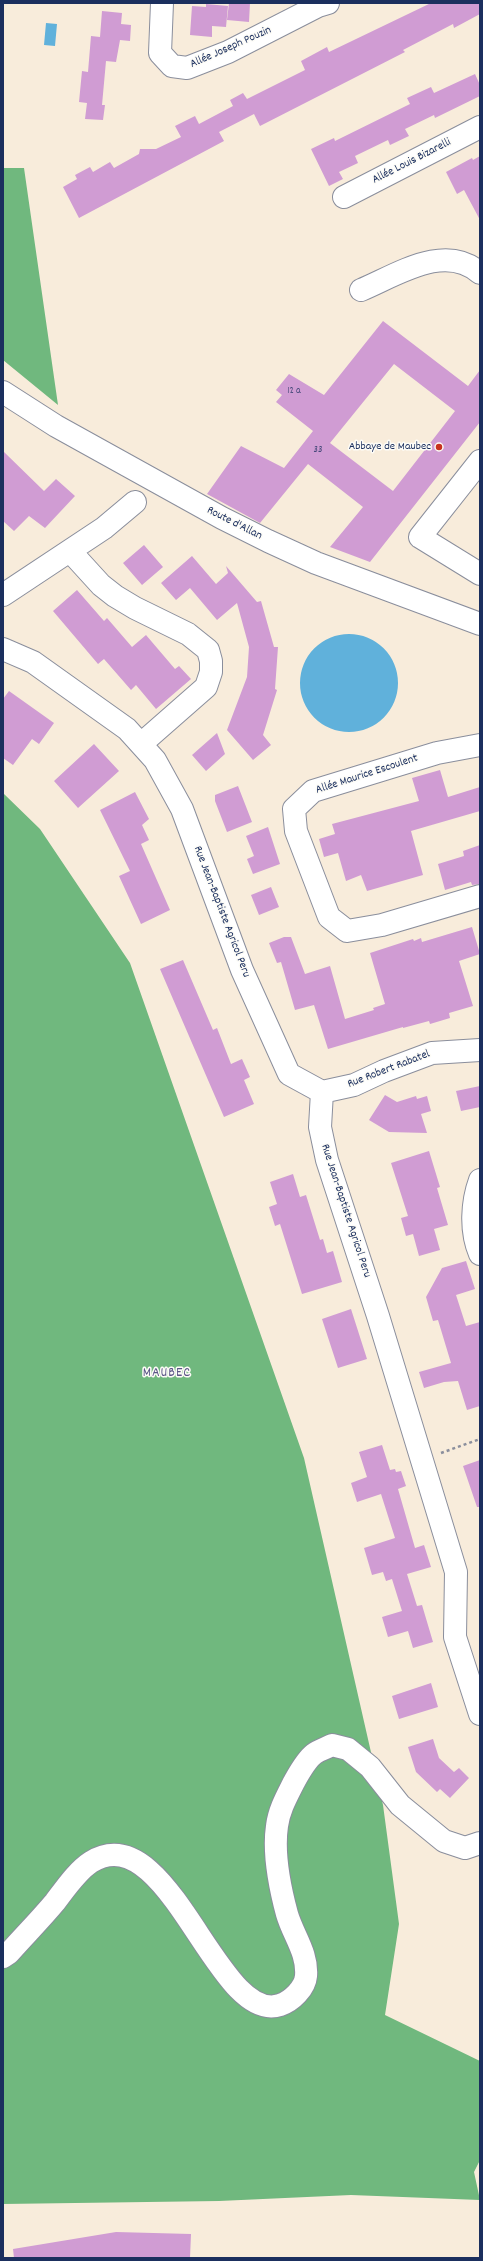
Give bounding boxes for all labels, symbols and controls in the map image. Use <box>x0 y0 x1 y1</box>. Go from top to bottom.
street label: Allée Joseph Pouzin <box>188 24 274 72</box>
street label: Allée Louis Bizarelli <box>370 136 454 188</box>
house number: 12 a <box>287 386 301 398</box>
place label: Abbaye de Maubec <box>349 440 431 454</box>
marker: Abbaye de Maubec <box>434 442 444 452</box>
house number: 33 <box>314 445 322 457</box>
street label: Route d'Allan <box>204 504 264 544</box>
street label: Allée Maurice Escoulent <box>314 752 420 798</box>
street label: Rue Jean-Baptiste Agricol Peru <box>189 844 253 980</box>
street label: Rue Robert Rabatel <box>346 1048 432 1092</box>
street label: Rue Jean-Baptiste Agricol Peru <box>317 1142 373 1280</box>
district label: MAUBEC <box>143 1366 191 1382</box>

